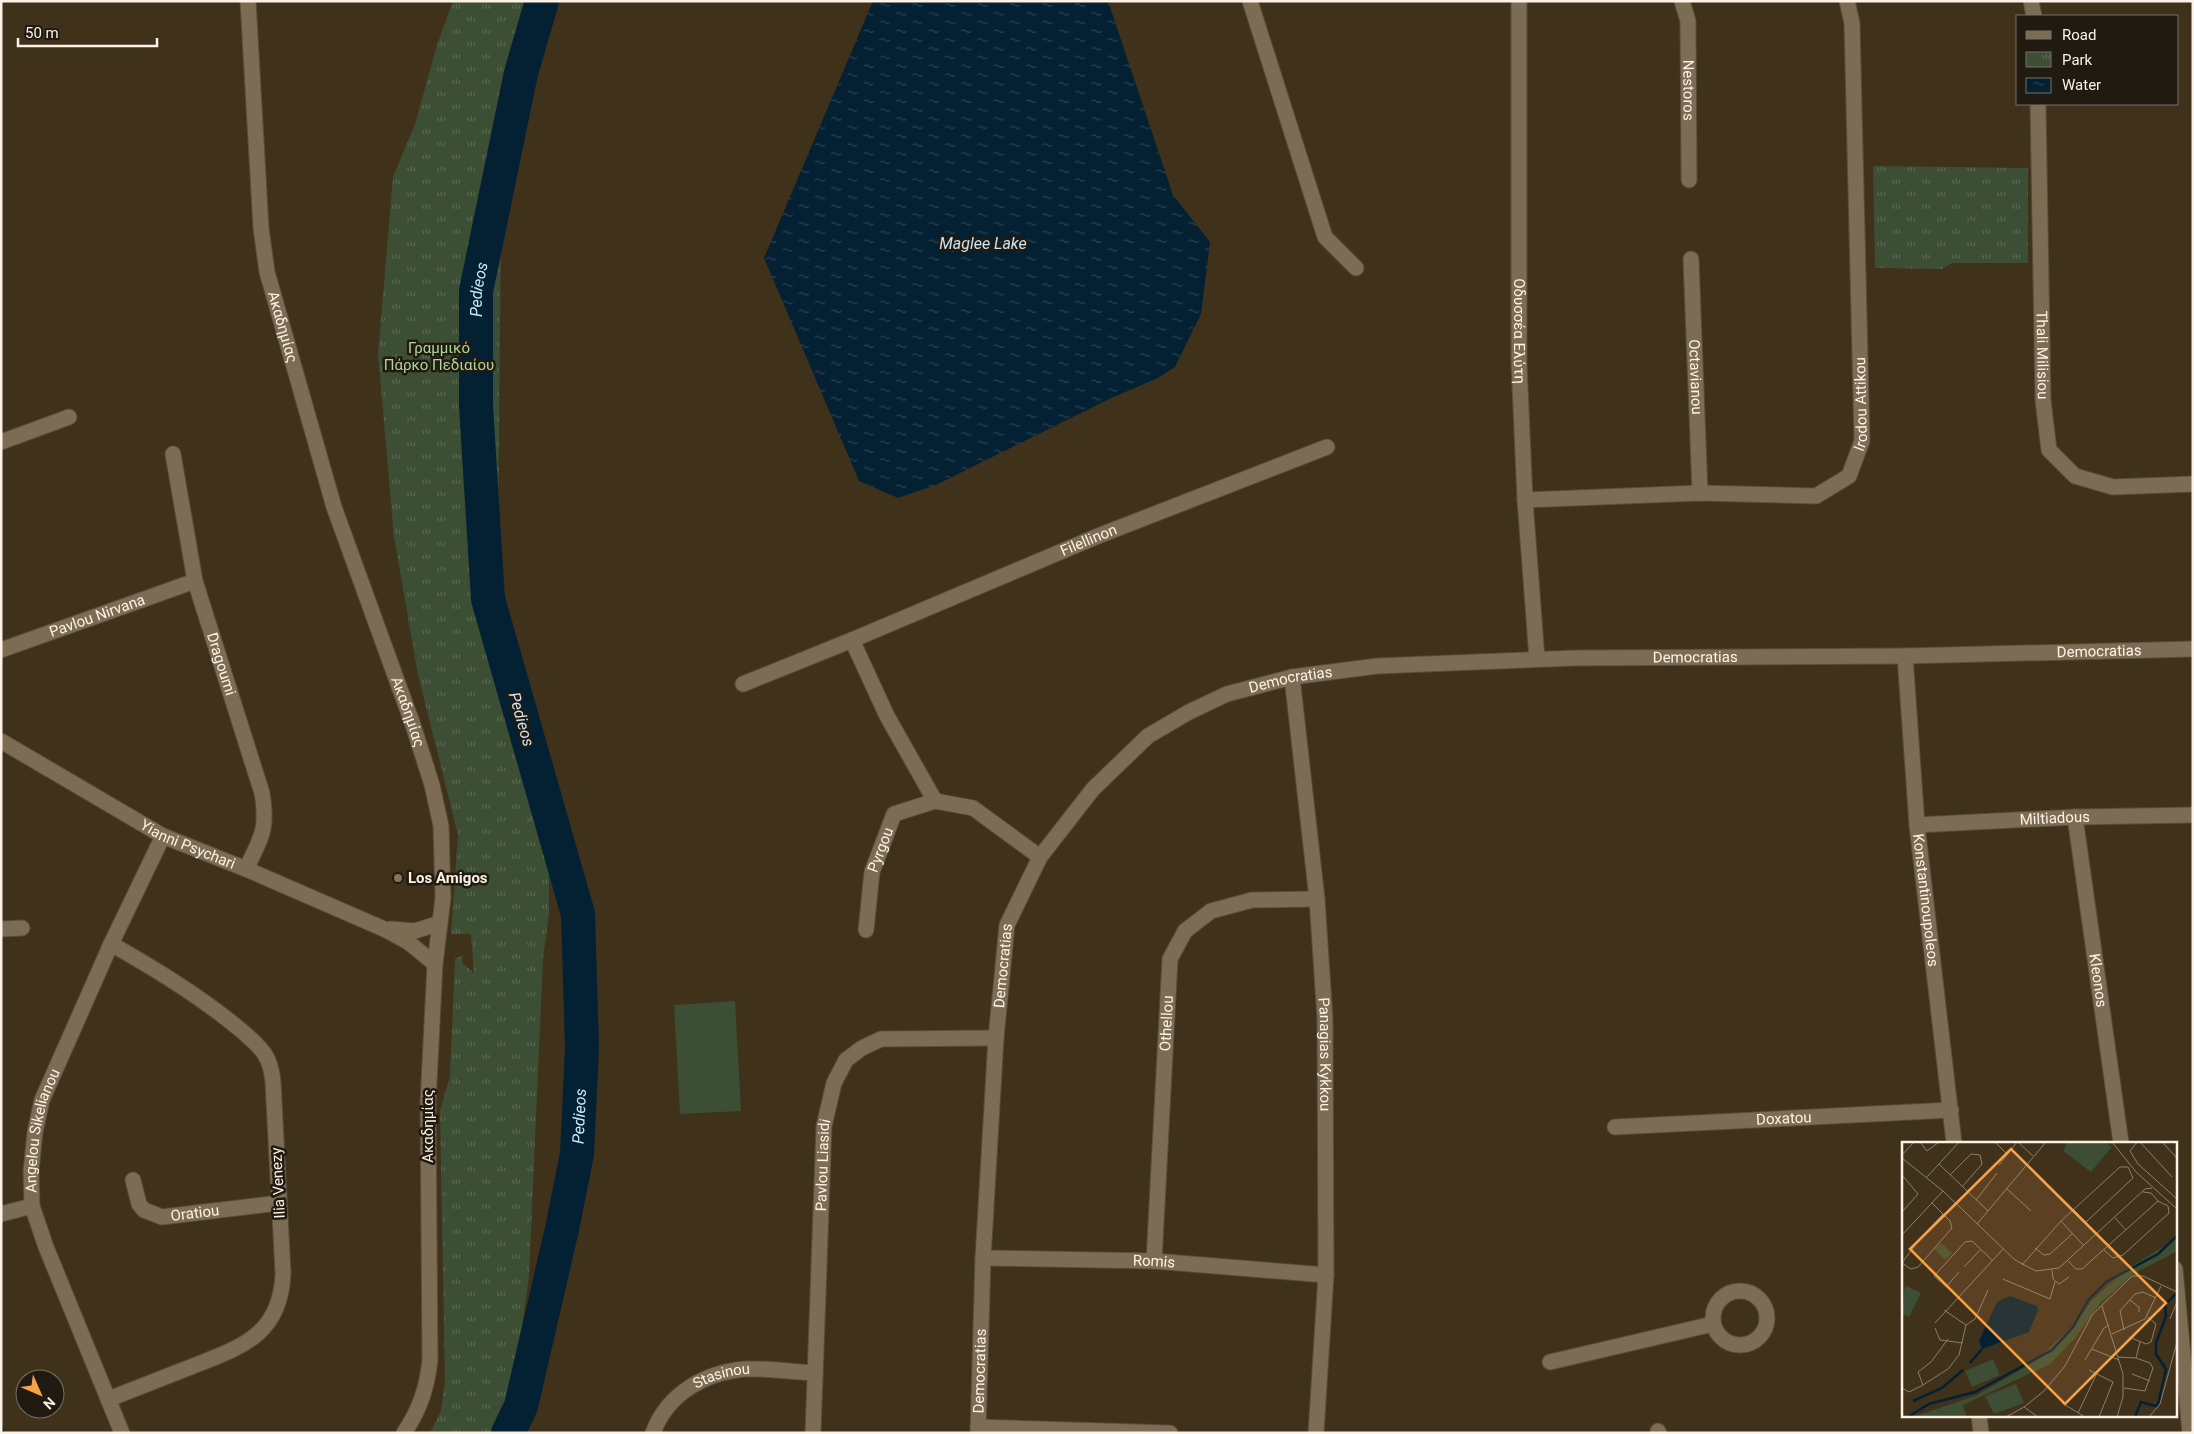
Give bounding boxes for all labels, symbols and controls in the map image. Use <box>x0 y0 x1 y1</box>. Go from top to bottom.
scale bar <box>18 15 156 47</box>
legend <box>2016 15 2179 105</box>
text: 50 m <box>25 24 59 42</box>
text: Road <box>2062 26 2096 44</box>
text: Park <box>2062 51 2093 69</box>
street label: Nestoros <box>1679 60 1698 121</box>
text: Water <box>2062 76 2101 94</box>
water label: Maglee Lake <box>939 234 1027 253</box>
water label: Pedieos <box>467 260 492 317</box>
street label: Οδυσσέα Ελύτη <box>1510 278 1529 384</box>
street label: Ακαδημίας <box>264 289 301 365</box>
street label: Thali Milisiou <box>2032 310 2052 399</box>
park label: Γραμμικό Πάρκο Πεδιαίου <box>384 339 494 374</box>
street label: Octavianou <box>1685 339 1706 415</box>
street label: Irodou Attikou <box>1850 357 1871 454</box>
street label: Filellinon <box>1057 521 1119 560</box>
street label: Pavlou Nirvana <box>47 591 147 641</box>
street label: Dragoumi <box>203 630 240 698</box>
street label: Democratias <box>2057 641 2142 661</box>
street label: Democratias <box>1653 648 1738 667</box>
street label: Democratias <box>1247 663 1333 697</box>
street label: Ακαδημίας <box>387 674 428 749</box>
water label: Pedieos <box>505 690 538 748</box>
street label: Miltiadous <box>2019 808 2090 829</box>
street label: Yianni Psychari <box>137 816 238 873</box>
street label: Pyrgou <box>864 825 897 875</box>
street label: Konstantinoupoleos <box>1909 833 1942 968</box>
place label: Los Amigos <box>408 869 488 887</box>
marker: Los Amigos <box>392 872 404 884</box>
street label: Democratias <box>990 923 1016 1009</box>
street label: Kleonos <box>2085 952 2111 1008</box>
street label: Othellou <box>1156 995 1177 1052</box>
street label: Panagias Kykkou <box>1315 997 1334 1111</box>
street label: Angelou Sikelianou <box>22 1066 64 1193</box>
water label: Pedieos <box>568 1088 590 1144</box>
street label: Ακαδημίας <box>419 1089 437 1163</box>
street label: Doxatou <box>1756 1108 1812 1129</box>
street label: Pavlou Liasidi <box>812 1117 834 1212</box>
inset map <box>1902 1142 2176 1416</box>
street label: Ilia Venezy <box>267 1147 289 1219</box>
street label: Oratiou <box>170 1201 220 1225</box>
street label: Romis <box>1133 1252 1176 1272</box>
street label: Democratias <box>970 1328 990 1414</box>
street label: Stasinou <box>690 1360 751 1392</box>
north arrow <box>15 1369 65 1419</box>
text: N <box>40 1394 58 1412</box>

